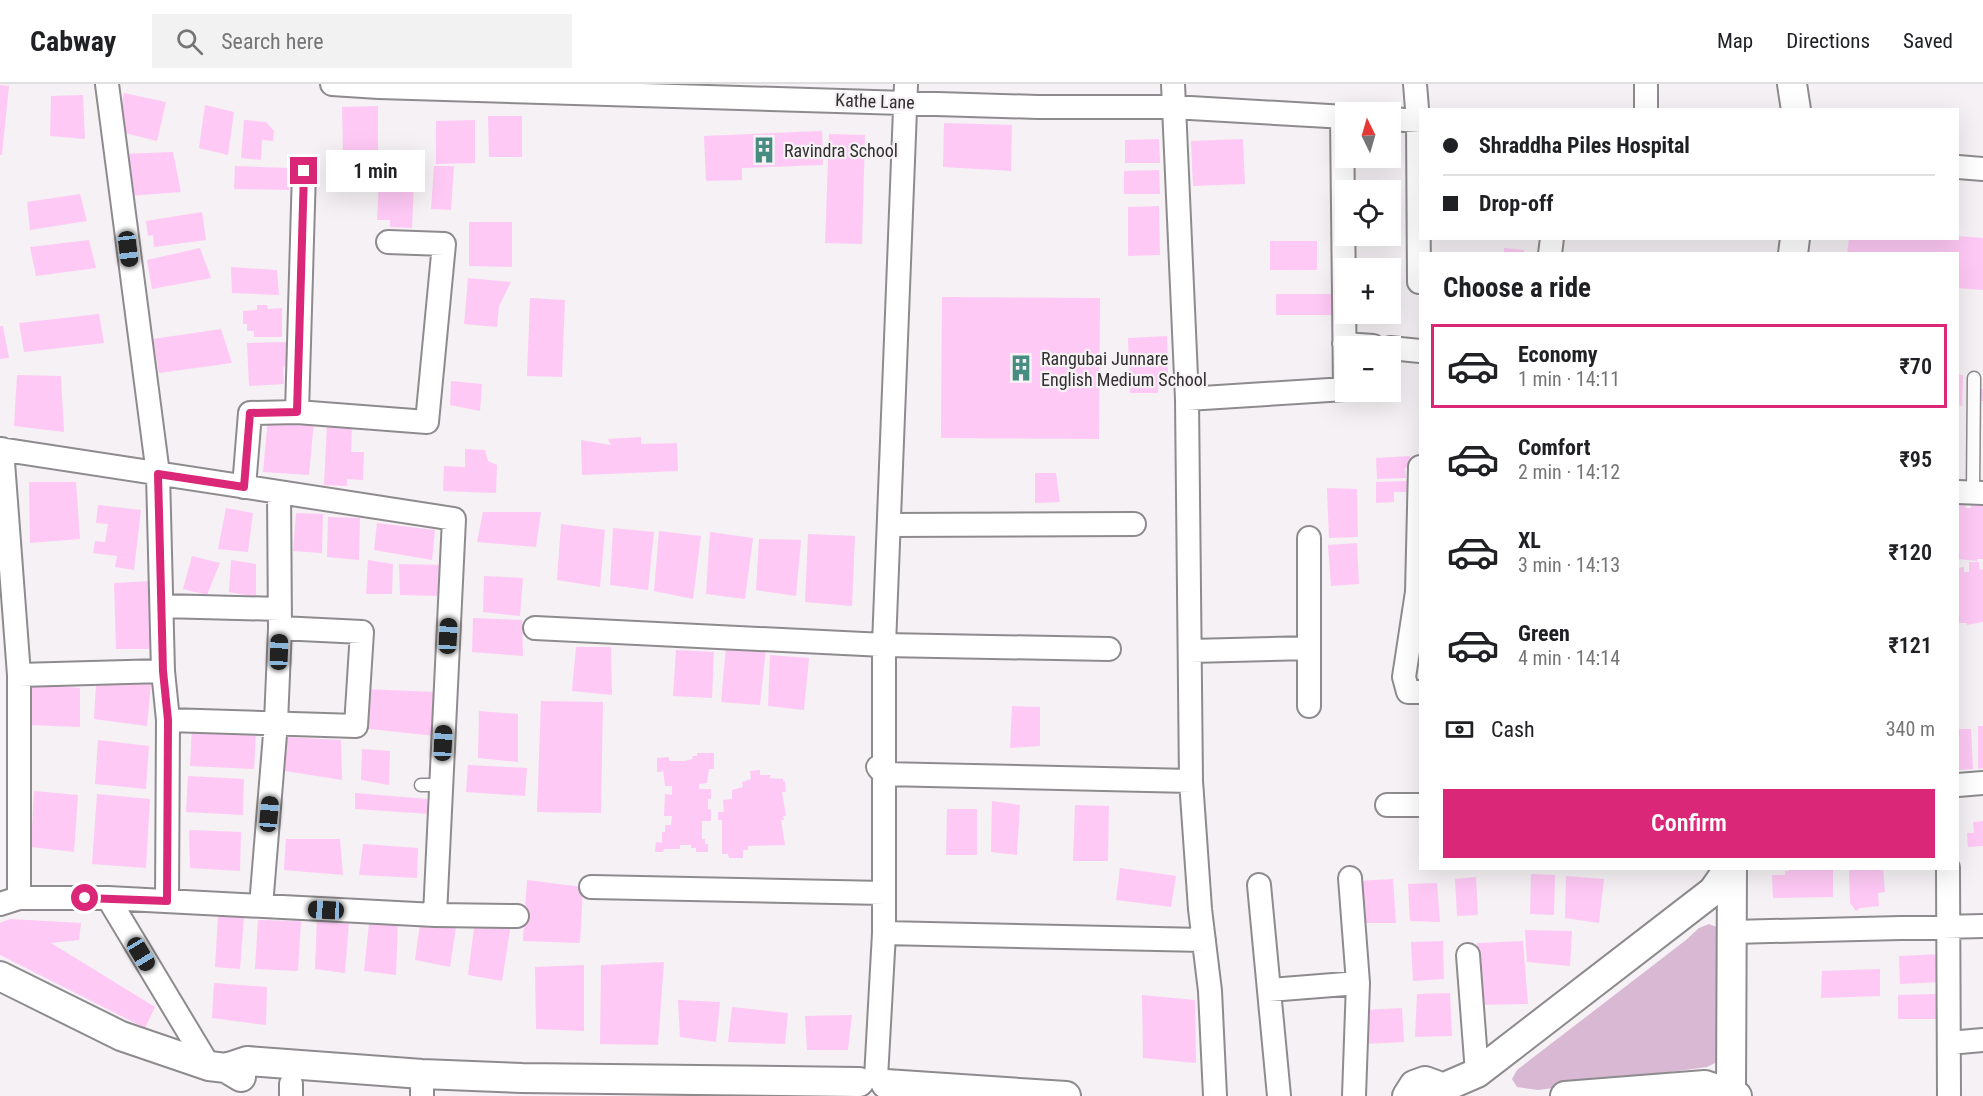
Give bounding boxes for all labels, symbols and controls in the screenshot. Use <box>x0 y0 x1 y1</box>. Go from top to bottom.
search box <box>152 14 572 68</box>
text: Cabway <box>30 25 116 58</box>
icon: search <box>173 25 206 58</box>
text: Search here <box>221 29 324 54</box>
text: Map <box>1717 29 1753 53</box>
text: Directions <box>1786 29 1870 53</box>
text: Saved <box>1903 29 1953 53</box>
street label: Kathe Lane <box>835 89 915 113</box>
north arrow <box>1335 102 1401 168</box>
map controls <box>1335 102 1401 402</box>
text: Shraddha Piles Hospital <box>1479 133 1690 158</box>
building icon: Ravindra School <box>749 135 779 165</box>
place label: Ravindra School <box>784 140 898 161</box>
callout: 1 min <box>325 150 424 192</box>
route end <box>290 157 317 184</box>
text: 1 min <box>353 159 398 183</box>
button: locate <box>1335 180 1401 246</box>
text: Drop-off <box>1479 191 1553 216</box>
car <box>117 230 139 268</box>
button: + <box>1335 258 1401 324</box>
text: Choose a ride <box>1443 272 1591 304</box>
button: − <box>1335 336 1401 402</box>
icon: car <box>1446 339 1500 393</box>
text: Economy <box>1518 342 1598 367</box>
place label: Rangubai Junnare English Medium School <box>1041 348 1207 390</box>
building icon: Rangubai Junnare English Medium School <box>1006 353 1036 383</box>
text: ₹70 <box>1900 354 1932 379</box>
text: 1 min · 14:11 <box>1518 367 1620 391</box>
icon: car <box>1446 432 1500 486</box>
text: Comfort <box>1518 435 1591 460</box>
text: ₹95 <box>1900 447 1932 472</box>
text: 2 min · 14:12 <box>1518 460 1620 484</box>
icon: car <box>1446 525 1500 579</box>
text: XL <box>1518 528 1541 553</box>
text: ₹120 <box>1888 540 1932 565</box>
text: 3 min · 14:13 <box>1518 553 1620 577</box>
car <box>438 618 458 654</box>
icon: car <box>1446 618 1500 672</box>
text: Green <box>1518 621 1570 646</box>
text: ₹121 <box>1888 633 1932 658</box>
car <box>269 634 289 670</box>
text: 4 min · 14:14 <box>1518 646 1620 670</box>
icon: cash <box>1443 713 1476 746</box>
text: Cash <box>1491 717 1535 742</box>
text: 340 m <box>1886 717 1935 741</box>
car <box>433 725 453 761</box>
button: Confirm <box>1443 789 1935 858</box>
car <box>258 795 280 833</box>
route start <box>71 884 98 911</box>
car <box>308 900 344 920</box>
car <box>124 934 158 974</box>

